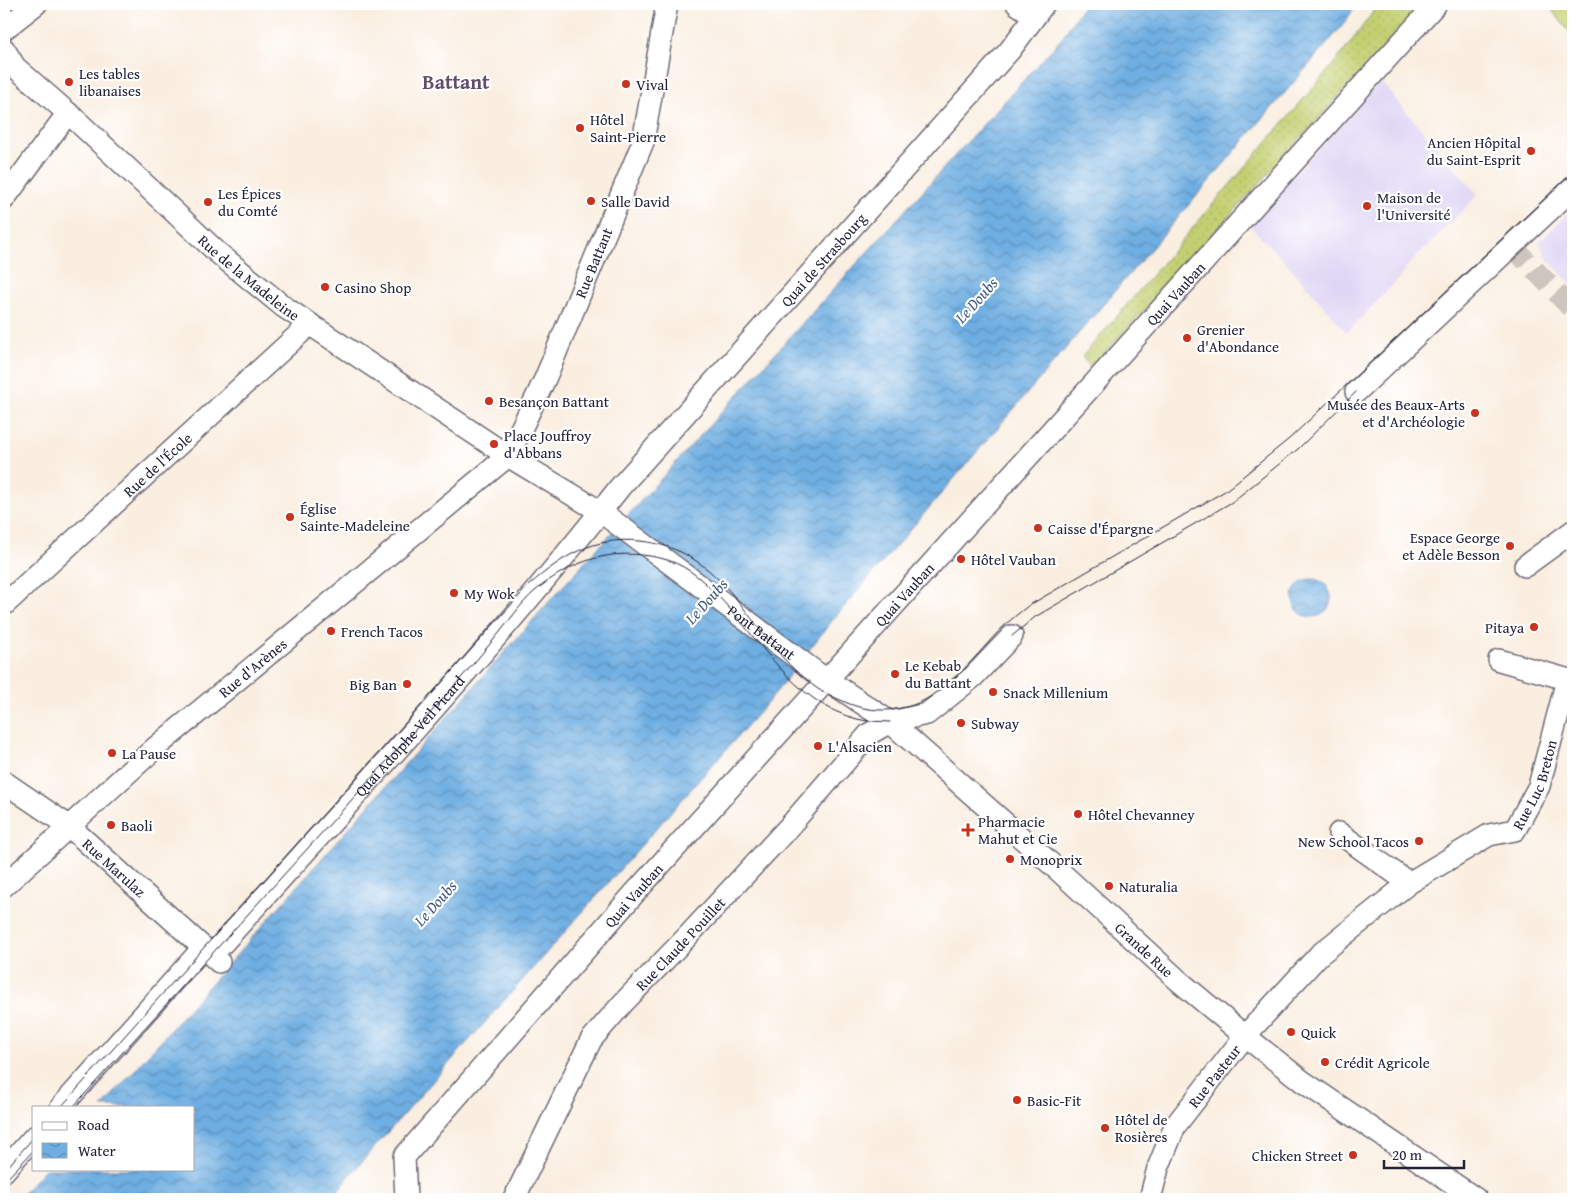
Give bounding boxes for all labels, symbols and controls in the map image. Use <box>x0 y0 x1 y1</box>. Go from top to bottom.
place label: Les tables libanaises <box>79 63 141 101</box>
district label: Battant <box>422 67 490 96</box>
place label: Vival <box>636 74 669 95</box>
marker: Les tables libanaises <box>63 76 75 88</box>
marker: Vival <box>620 78 632 90</box>
place label: Hôtel Saint-Pierre <box>590 109 666 147</box>
marker: Hôtel Saint-Pierre <box>574 122 586 134</box>
place label: Ancien Hôpital du Saint-Esprit <box>1427 132 1522 170</box>
marker: Ancien Hôpital du Saint-Esprit <box>1525 145 1537 157</box>
place label: Les Épices du Comté <box>218 183 281 221</box>
place label: Maison de l'Université <box>1377 187 1450 225</box>
place label: Salle David <box>601 191 670 212</box>
marker: Salle David <box>585 195 597 207</box>
marker: Les Épices du Comté <box>202 196 214 208</box>
marker: Maison de l'Université <box>1361 200 1373 212</box>
street label: Quai de Strasbourg <box>776 208 871 311</box>
street label: Rue Battant <box>569 224 617 301</box>
street label: Rue de la Madeleine <box>194 229 304 325</box>
street label: Quai Vauban <box>1141 256 1210 330</box>
water label: Le Doubs <box>948 272 1003 329</box>
place label: Casino Shop <box>335 277 411 298</box>
marker: Casino Shop <box>319 281 331 293</box>
place label: Grenier d'Abondance <box>1197 319 1279 357</box>
marker: Grenier d'Abondance <box>1181 332 1193 344</box>
place label: Besançon Battant <box>499 391 610 412</box>
place label: Musée des Beaux-Arts et d'Archéologie <box>1327 394 1465 432</box>
marker: Besançon Battant <box>483 395 495 407</box>
marker: Musée des Beaux-Arts et d'Archéologie <box>1469 407 1481 419</box>
place label: Place Jouffroy d'Abbans <box>504 425 592 463</box>
street label: Rue de l'École <box>118 427 196 501</box>
marker: Place Jouffroy d'Abbans <box>488 438 500 450</box>
place label: Église Sainte-Madeleine <box>300 498 410 536</box>
marker: Église Sainte-Madeleine <box>284 511 296 523</box>
place label: Caisse d'Épargne <box>1048 518 1153 539</box>
marker: Caisse d'Épargne <box>1032 522 1044 534</box>
place label: Espace George et Adèle Besson <box>1402 527 1501 565</box>
marker: Espace George et Adèle Besson <box>1504 540 1516 552</box>
place label: Hôtel Vauban <box>971 549 1056 570</box>
marker: Hôtel Vauban <box>955 553 967 565</box>
street label: Quai Vauban <box>870 557 939 631</box>
water label: Le Doubs <box>678 573 733 630</box>
place label: My Wok <box>464 583 515 604</box>
marker: My Wok <box>448 587 460 599</box>
street label: Pont Battant <box>724 600 801 665</box>
place label: Pitaya <box>1485 617 1524 638</box>
place label: French Tacos <box>341 621 423 642</box>
marker: Pitaya <box>1528 621 1540 633</box>
marker: French Tacos <box>325 625 337 637</box>
street label: Rue d'Arènes <box>214 633 291 702</box>
place label: Le Kebab du Battant <box>905 655 972 693</box>
marker: Le Kebab du Battant <box>889 668 901 680</box>
street label: Quai Adolphe Veil Picard <box>350 671 469 801</box>
place label: Big Ban <box>350 674 398 695</box>
marker: Big Ban <box>401 678 413 690</box>
place label: Snack Millenium <box>1003 682 1109 703</box>
marker: Snack Millenium <box>987 686 999 698</box>
place label: Subway <box>971 713 1020 734</box>
marker: Subway <box>955 717 967 729</box>
place label: L'Alsacien <box>828 736 892 757</box>
street label: Rue Luc Breton <box>1507 737 1561 833</box>
marker: L'Alsacien <box>812 740 824 752</box>
place label: La Pause <box>122 743 176 764</box>
marker: La Pause <box>106 747 118 759</box>
place label: Hôtel Chevanney <box>1088 804 1195 825</box>
marker: Hôtel Chevanney <box>1072 808 1084 820</box>
place label: Pharmacie Mahut et Cie <box>978 811 1058 849</box>
place label: Baoli <box>121 815 153 836</box>
marker: Baoli <box>105 819 117 831</box>
marker: Pharmacie Mahut et Cie <box>962 824 974 836</box>
place label: New School Tacos <box>1298 831 1409 852</box>
street label: Rue Marulaz <box>78 833 151 902</box>
marker: New School Tacos <box>1413 835 1425 847</box>
place label: Monoprix <box>1020 849 1083 870</box>
marker: Monoprix <box>1004 853 1016 865</box>
street label: Quai Vauban <box>599 858 668 932</box>
water label: Le Doubs <box>407 875 462 932</box>
place label: Naturalia <box>1119 876 1178 897</box>
marker: Naturalia <box>1103 880 1115 892</box>
street label: Rue Claude Pouillet <box>630 892 730 995</box>
street label: Grande Rue <box>1111 917 1178 982</box>
place label: Quick <box>1301 1022 1337 1043</box>
marker: Quick <box>1285 1026 1297 1038</box>
street label: Rue Pasteur <box>1183 1040 1245 1112</box>
place label: Crédit Agricole <box>1335 1052 1430 1073</box>
marker: Crédit Agricole <box>1319 1056 1331 1068</box>
place label: Basic-Fit <box>1027 1090 1082 1111</box>
marker: Basic-Fit <box>1011 1094 1023 1106</box>
legend <box>32 1106 195 1170</box>
place label: Hôtel de Rosières <box>1115 1109 1168 1147</box>
text: Road <box>78 1114 109 1135</box>
marker: Hôtel de Rosières <box>1099 1122 1111 1134</box>
scale bar <box>1384 1138 1464 1170</box>
text: Water <box>78 1140 116 1161</box>
text: 20 m <box>1392 1144 1423 1165</box>
place label: Chicken Street <box>1252 1145 1344 1166</box>
marker: Chicken Street <box>1347 1149 1359 1161</box>

